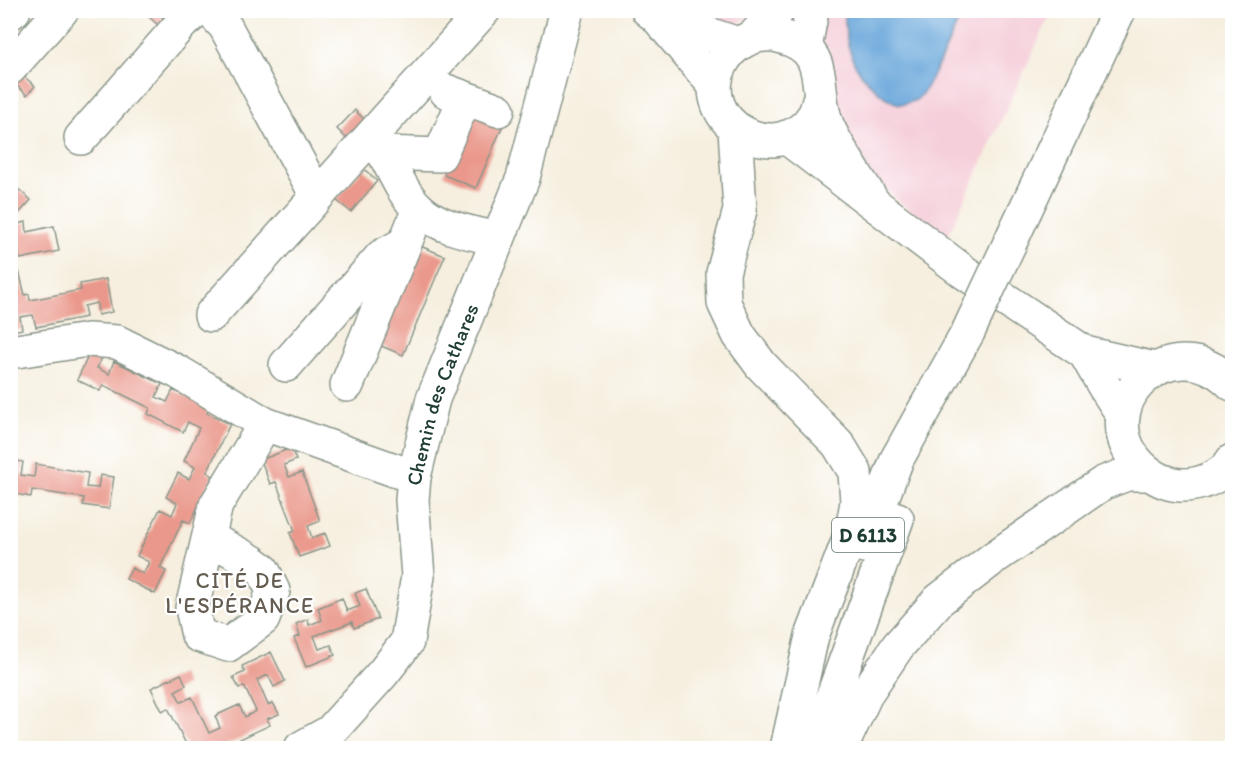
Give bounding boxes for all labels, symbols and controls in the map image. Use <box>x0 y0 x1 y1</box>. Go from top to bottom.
street label: Chemin des Cathares <box>401 299 483 486</box>
road number: D 6113 <box>832 518 904 552</box>
district label: CITÉ DE L'ESPÉRANCE <box>165 567 315 619</box>

